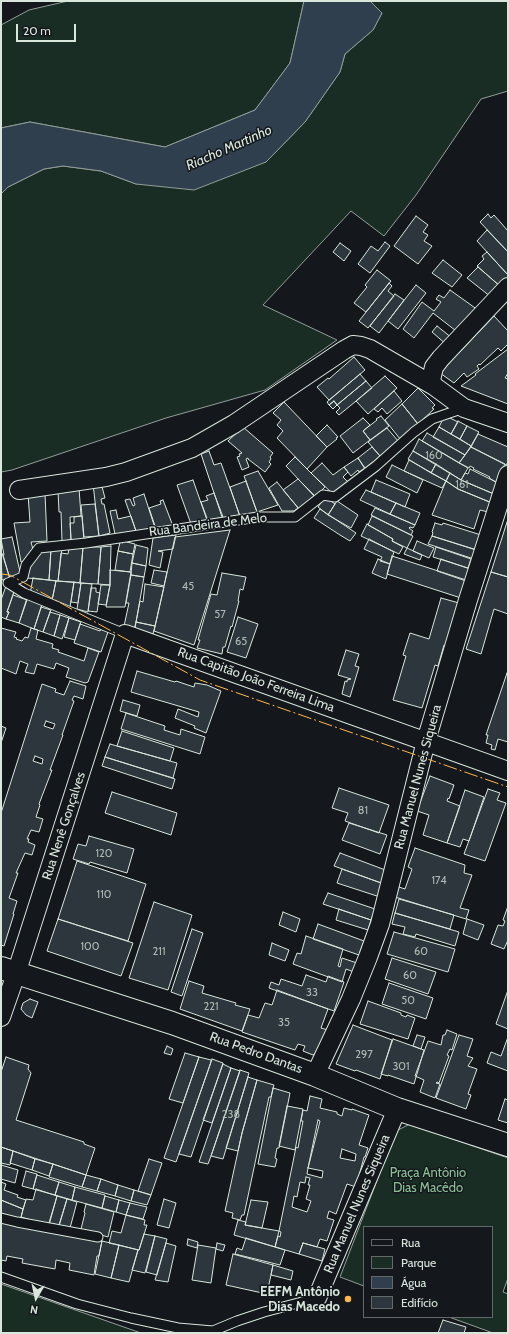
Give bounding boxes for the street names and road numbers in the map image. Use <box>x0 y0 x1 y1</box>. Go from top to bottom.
street label: Rua Bandeira de Melo <box>148 510 268 540</box>
street label: Rua Capitão João Ferreira Lima <box>176 644 336 716</box>
street label: Rua Manuel Nunes Siqueira <box>391 703 445 851</box>
street label: Rua Nenê Gonçalves <box>39 770 89 882</box>
street label: Rua Pedro Dantas <box>207 1029 305 1077</box>
street label: Rua Manuel Nunes Siqueira <box>321 1132 393 1276</box>

